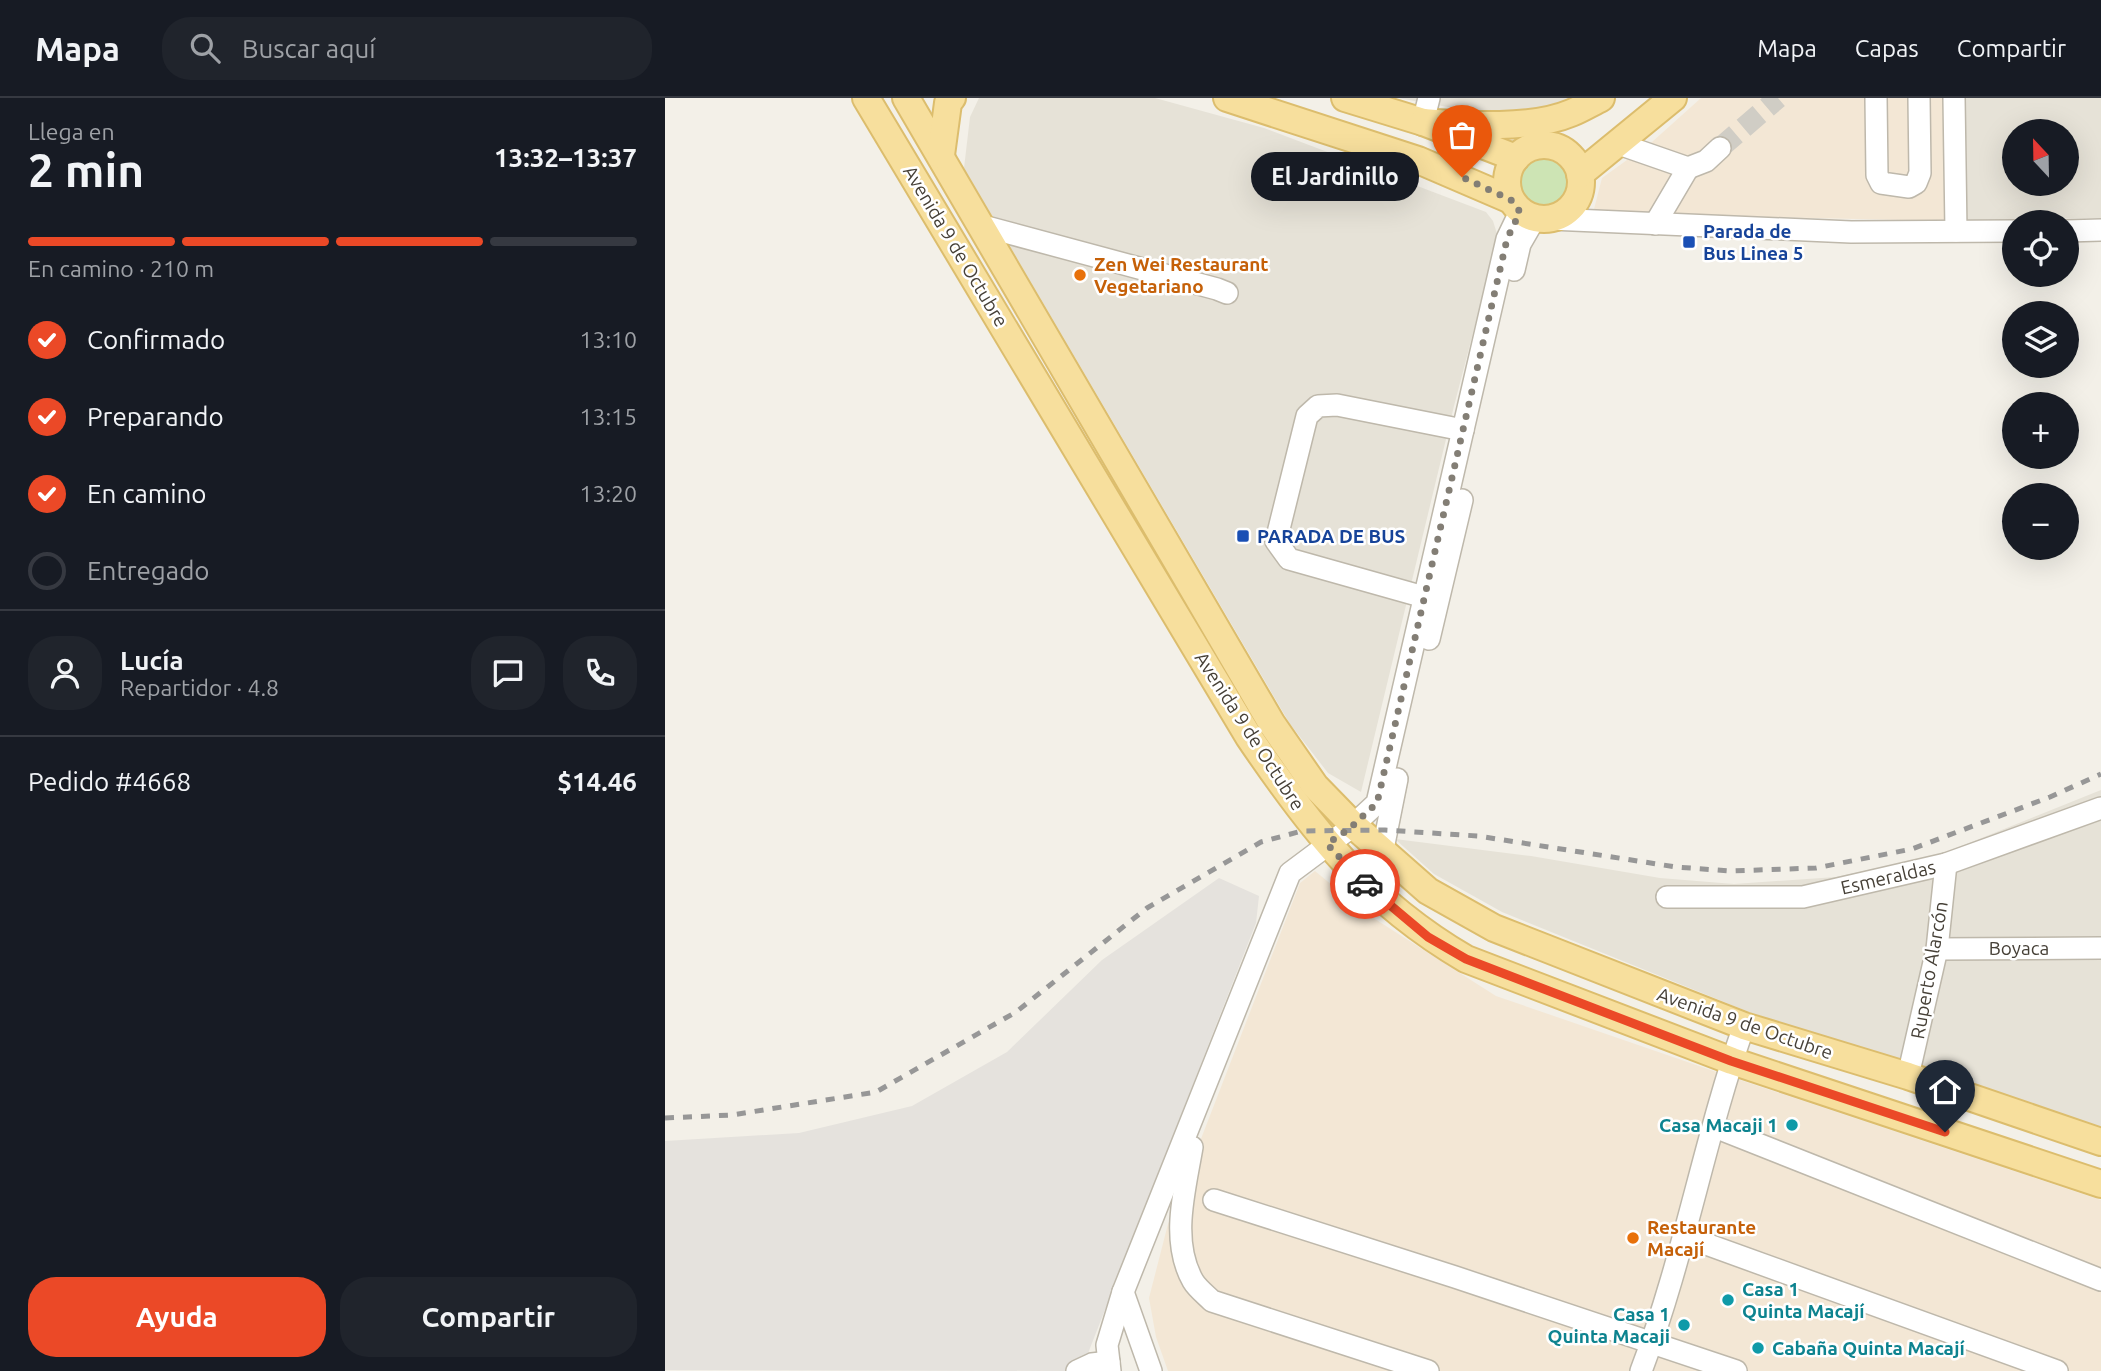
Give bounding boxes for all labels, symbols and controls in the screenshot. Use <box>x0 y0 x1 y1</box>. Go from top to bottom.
search box <box>162 17 652 80</box>
icon: search <box>186 29 224 67</box>
text: Mapa <box>35 30 120 67</box>
text: Buscar aquí <box>242 34 376 63</box>
text: Mapa <box>1757 35 1817 62</box>
text: Capas <box>1855 35 1919 62</box>
text: Compartir <box>1957 35 2066 62</box>
pin <box>1432 105 1492 177</box>
icon: bag <box>1443 116 1481 154</box>
text: Llega en <box>28 119 115 144</box>
north arrow <box>2002 119 2079 196</box>
map controls <box>2002 119 2079 560</box>
text: 13:32–13:37 <box>494 143 637 172</box>
text: 2 min <box>28 144 144 196</box>
callout: El Jardinillo <box>1252 153 1420 202</box>
street label: Avenida 9 de Octubre <box>899 161 1013 331</box>
text: El Jardinillo <box>1271 164 1399 189</box>
button: locate <box>2002 210 2079 287</box>
place label: Parada de Bus Linea 5 <box>1703 220 1804 264</box>
marker: Parada de Bus Linea 5 <box>1681 234 1697 250</box>
place label: Zen Wei Restaurant Vegetariano <box>1094 253 1269 297</box>
text: En camino · 210 m <box>28 256 214 281</box>
marker: Zen Wei Restaurant Vegetariano <box>1072 267 1088 283</box>
button: layers <box>2002 301 2079 378</box>
icon: check <box>28 321 66 359</box>
text: Confirmado <box>87 325 225 354</box>
text: 13:10 <box>579 327 637 352</box>
button: + <box>2002 392 2079 469</box>
icon: check <box>28 398 66 436</box>
text: Preparando <box>87 402 224 431</box>
text: 13:15 <box>579 404 637 429</box>
icon: check <box>28 475 66 513</box>
text: En camino <box>87 479 207 508</box>
text: 13:20 <box>579 481 637 506</box>
button: − <box>2002 483 2079 560</box>
place label: PARADA DE BUS <box>1257 525 1405 547</box>
marker: PARADA DE BUS <box>1235 528 1251 544</box>
text: Entregado <box>87 556 210 585</box>
button: person <box>28 636 102 710</box>
button: chat <box>471 636 545 710</box>
button: phone <box>563 636 637 710</box>
text: Lucía <box>120 646 184 675</box>
street label: Avenida 9 de Octubre <box>1191 648 1309 814</box>
text: Repartidor · 4.8 <box>120 675 279 700</box>
text: Pedido #4668 <box>28 767 191 796</box>
text: $14.46 <box>557 767 637 796</box>
courier <box>1330 849 1400 919</box>
street label: Esmeraldas <box>1838 855 1938 899</box>
icon: car <box>1346 865 1384 903</box>
street label: Ruperto Alarcón <box>1906 899 1952 1041</box>
street label: Boyaca <box>1989 937 2049 959</box>
street label: Avenida 9 de Octubre <box>1654 983 1836 1063</box>
pin <box>1915 1060 1975 1132</box>
icon: home <box>1926 1071 1964 1109</box>
place label: Casa Macaji 1 <box>1659 1114 1778 1136</box>
marker: Casa Macaji 1 <box>1784 1117 1800 1133</box>
place label: Restaurante Macají <box>1647 1216 1756 1260</box>
marker: Restaurante Macají <box>1625 1230 1641 1246</box>
button: Ayuda <box>28 1277 326 1357</box>
button: Compartir <box>340 1277 637 1357</box>
place label: Casa 1 Quinta Macají <box>1742 1278 1865 1322</box>
marker: Casa 1 Quinta Macají <box>1720 1292 1736 1308</box>
place label: Casa 1 Quinta Macaji <box>1547 1303 1670 1347</box>
marker: Casa 1 Quinta Macaji <box>1676 1317 1692 1333</box>
place label: Cabaña Quinta Macají <box>1772 1337 1966 1359</box>
marker: Cabaña Quinta Macají <box>1750 1340 1766 1356</box>

